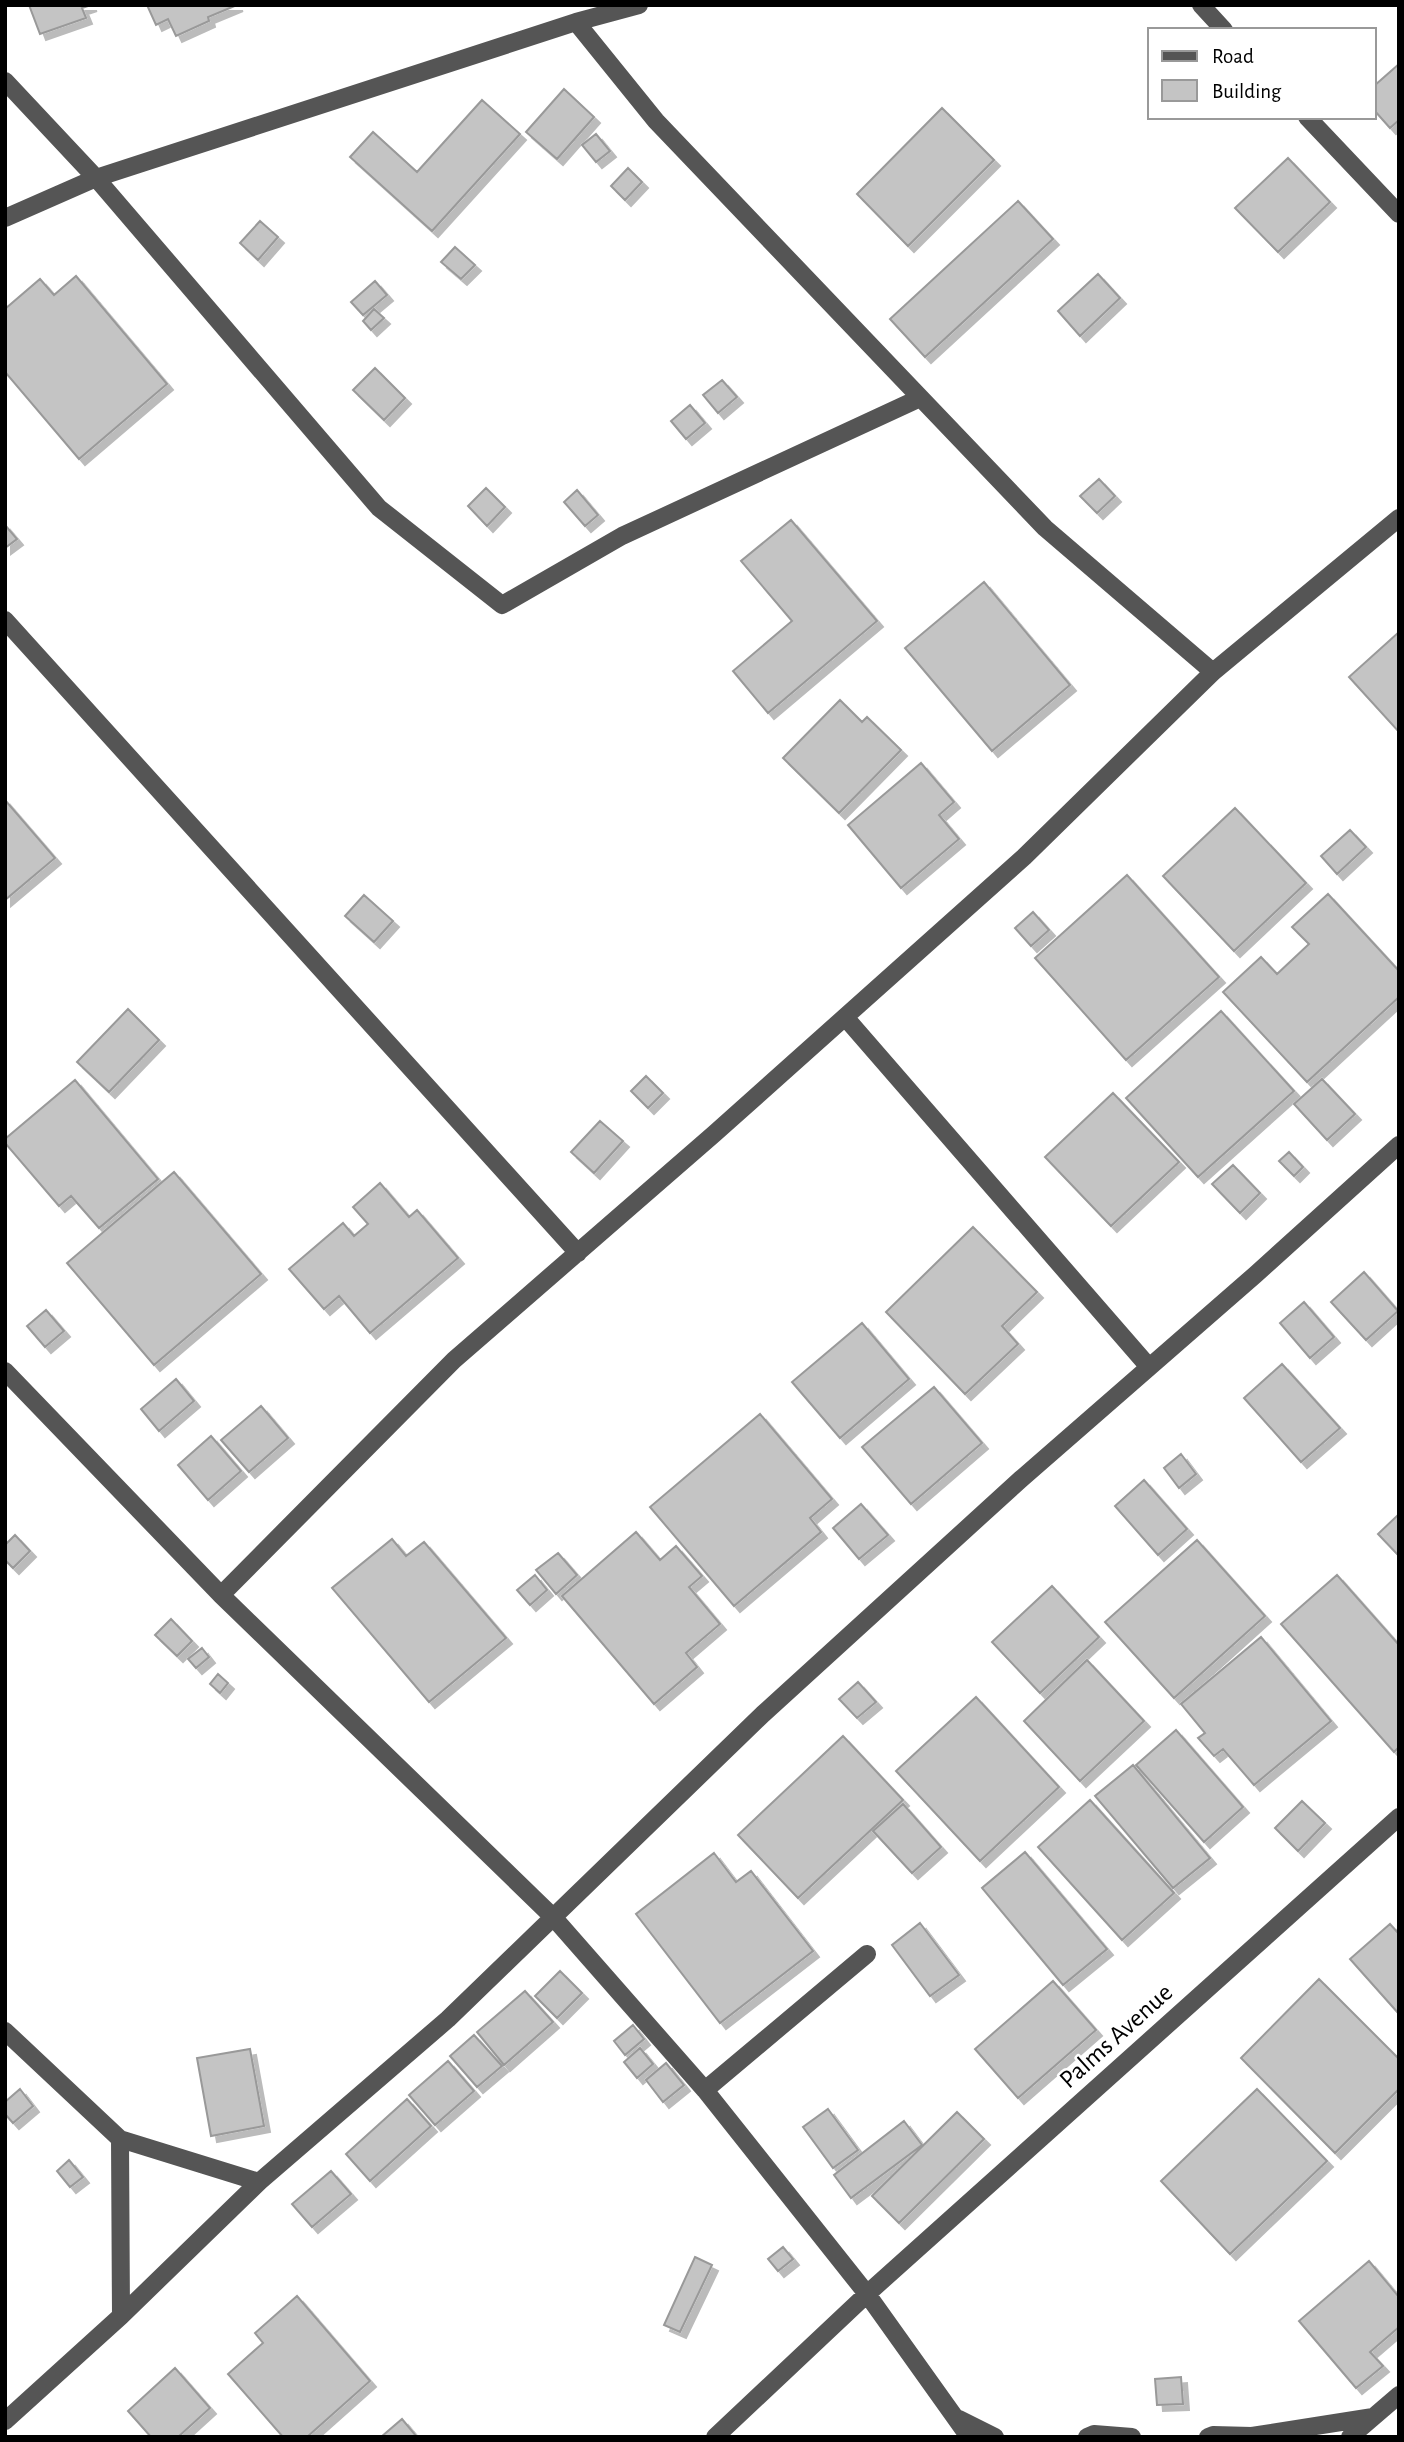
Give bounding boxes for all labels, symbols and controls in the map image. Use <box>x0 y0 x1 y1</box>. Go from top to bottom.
legend <box>1148 28 1376 119</box>
text: Road <box>1212 46 1254 67</box>
text: Building <box>1212 81 1282 102</box>
street label: Palms Avenue <box>1055 1979 1177 2093</box>

